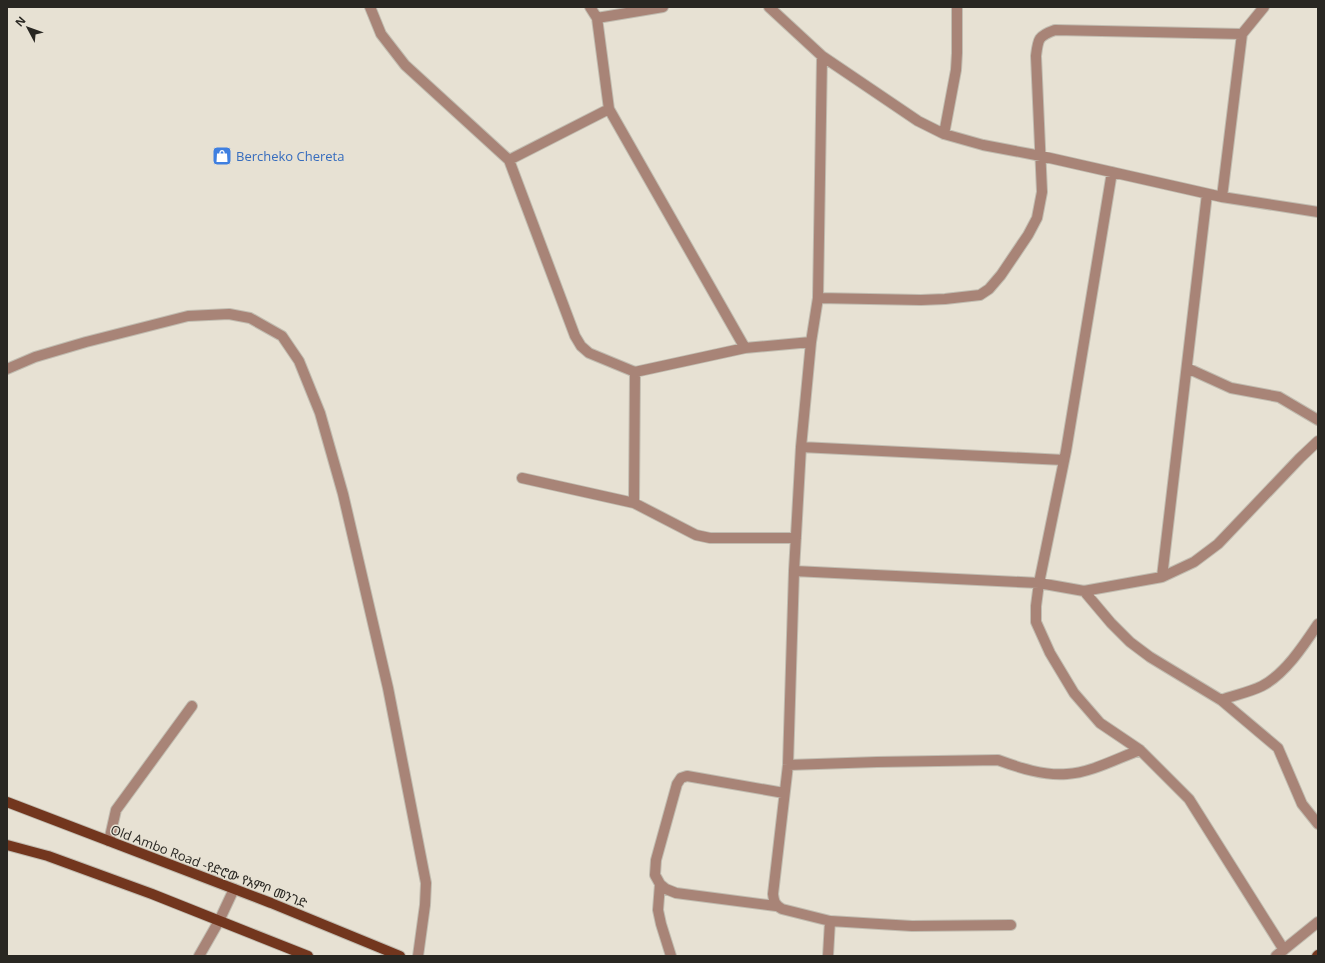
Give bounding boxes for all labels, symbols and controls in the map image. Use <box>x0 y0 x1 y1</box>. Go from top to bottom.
north arrow <box>8 8 48 48</box>
text: N <box>11 13 29 29</box>
shop icon: Bercheko Chereta <box>211 145 233 167</box>
place label: Bercheko Chereta <box>236 147 344 165</box>
street label: Old Ambo Road -የድሮው የአምቦ መንገድ <box>108 820 311 912</box>

